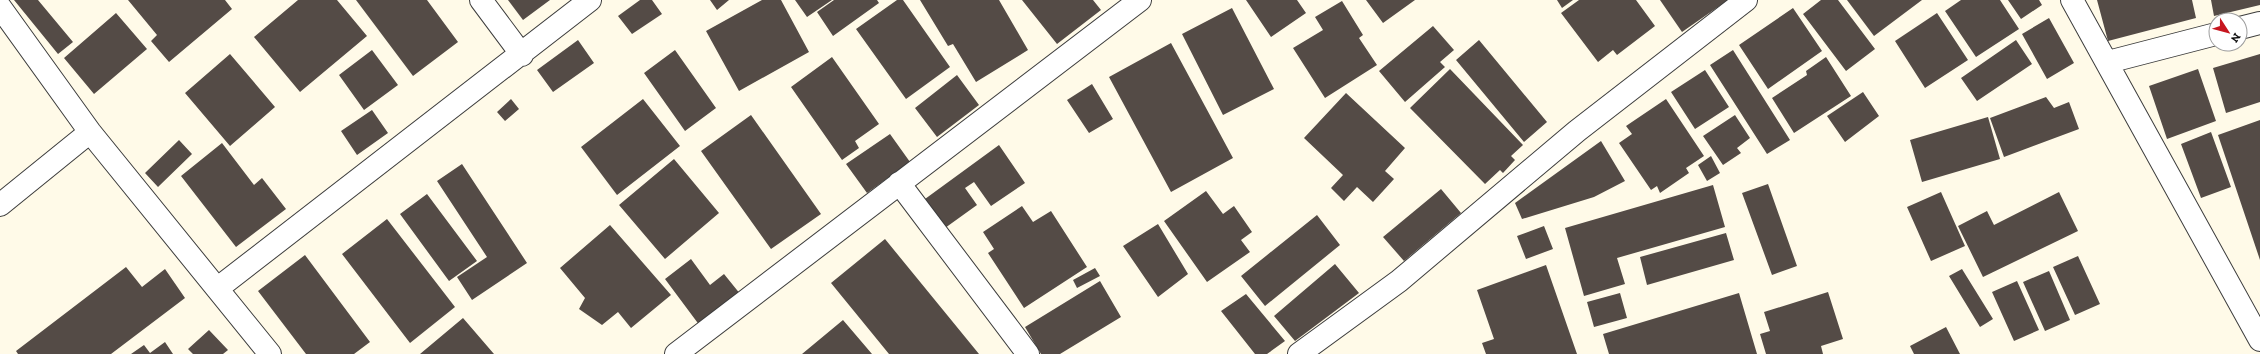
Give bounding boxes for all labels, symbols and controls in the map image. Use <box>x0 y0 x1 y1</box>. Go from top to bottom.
north arrow <box>2208 12 2248 52</box>
text: N <box>2228 30 2243 45</box>

